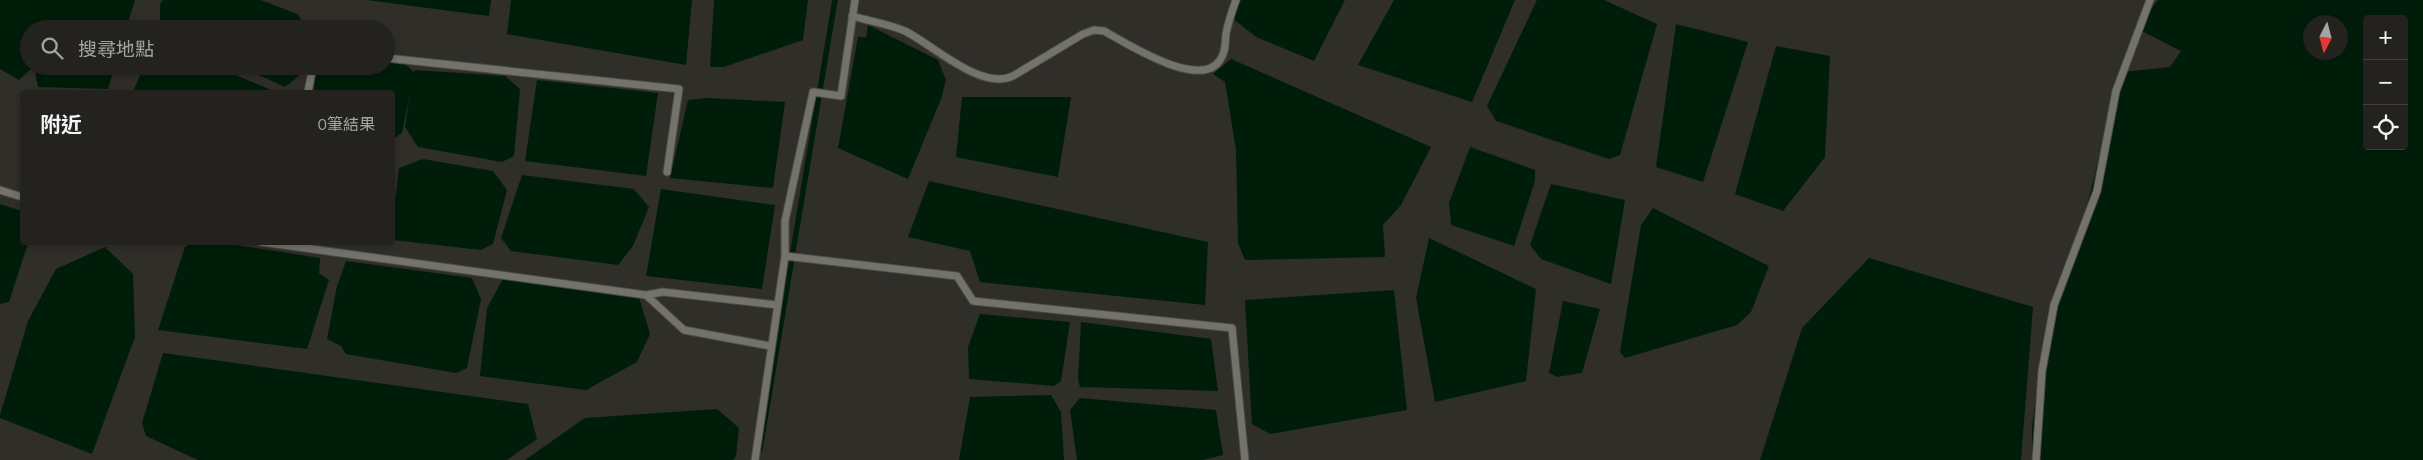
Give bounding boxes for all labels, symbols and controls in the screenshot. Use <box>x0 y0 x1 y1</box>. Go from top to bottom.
north arrow <box>2303 15 2348 60</box>
map controls <box>2363 15 2408 150</box>
button: + <box>2363 15 2408 60</box>
search box <box>20 20 395 75</box>
icon: search <box>38 34 66 62</box>
text: 搜尋地點 <box>78 37 154 61</box>
button: − <box>2363 60 2408 105</box>
button: locate <box>2363 105 2408 150</box>
text: 附近 <box>40 111 82 137</box>
text: 0筆結果 <box>317 114 375 134</box>

